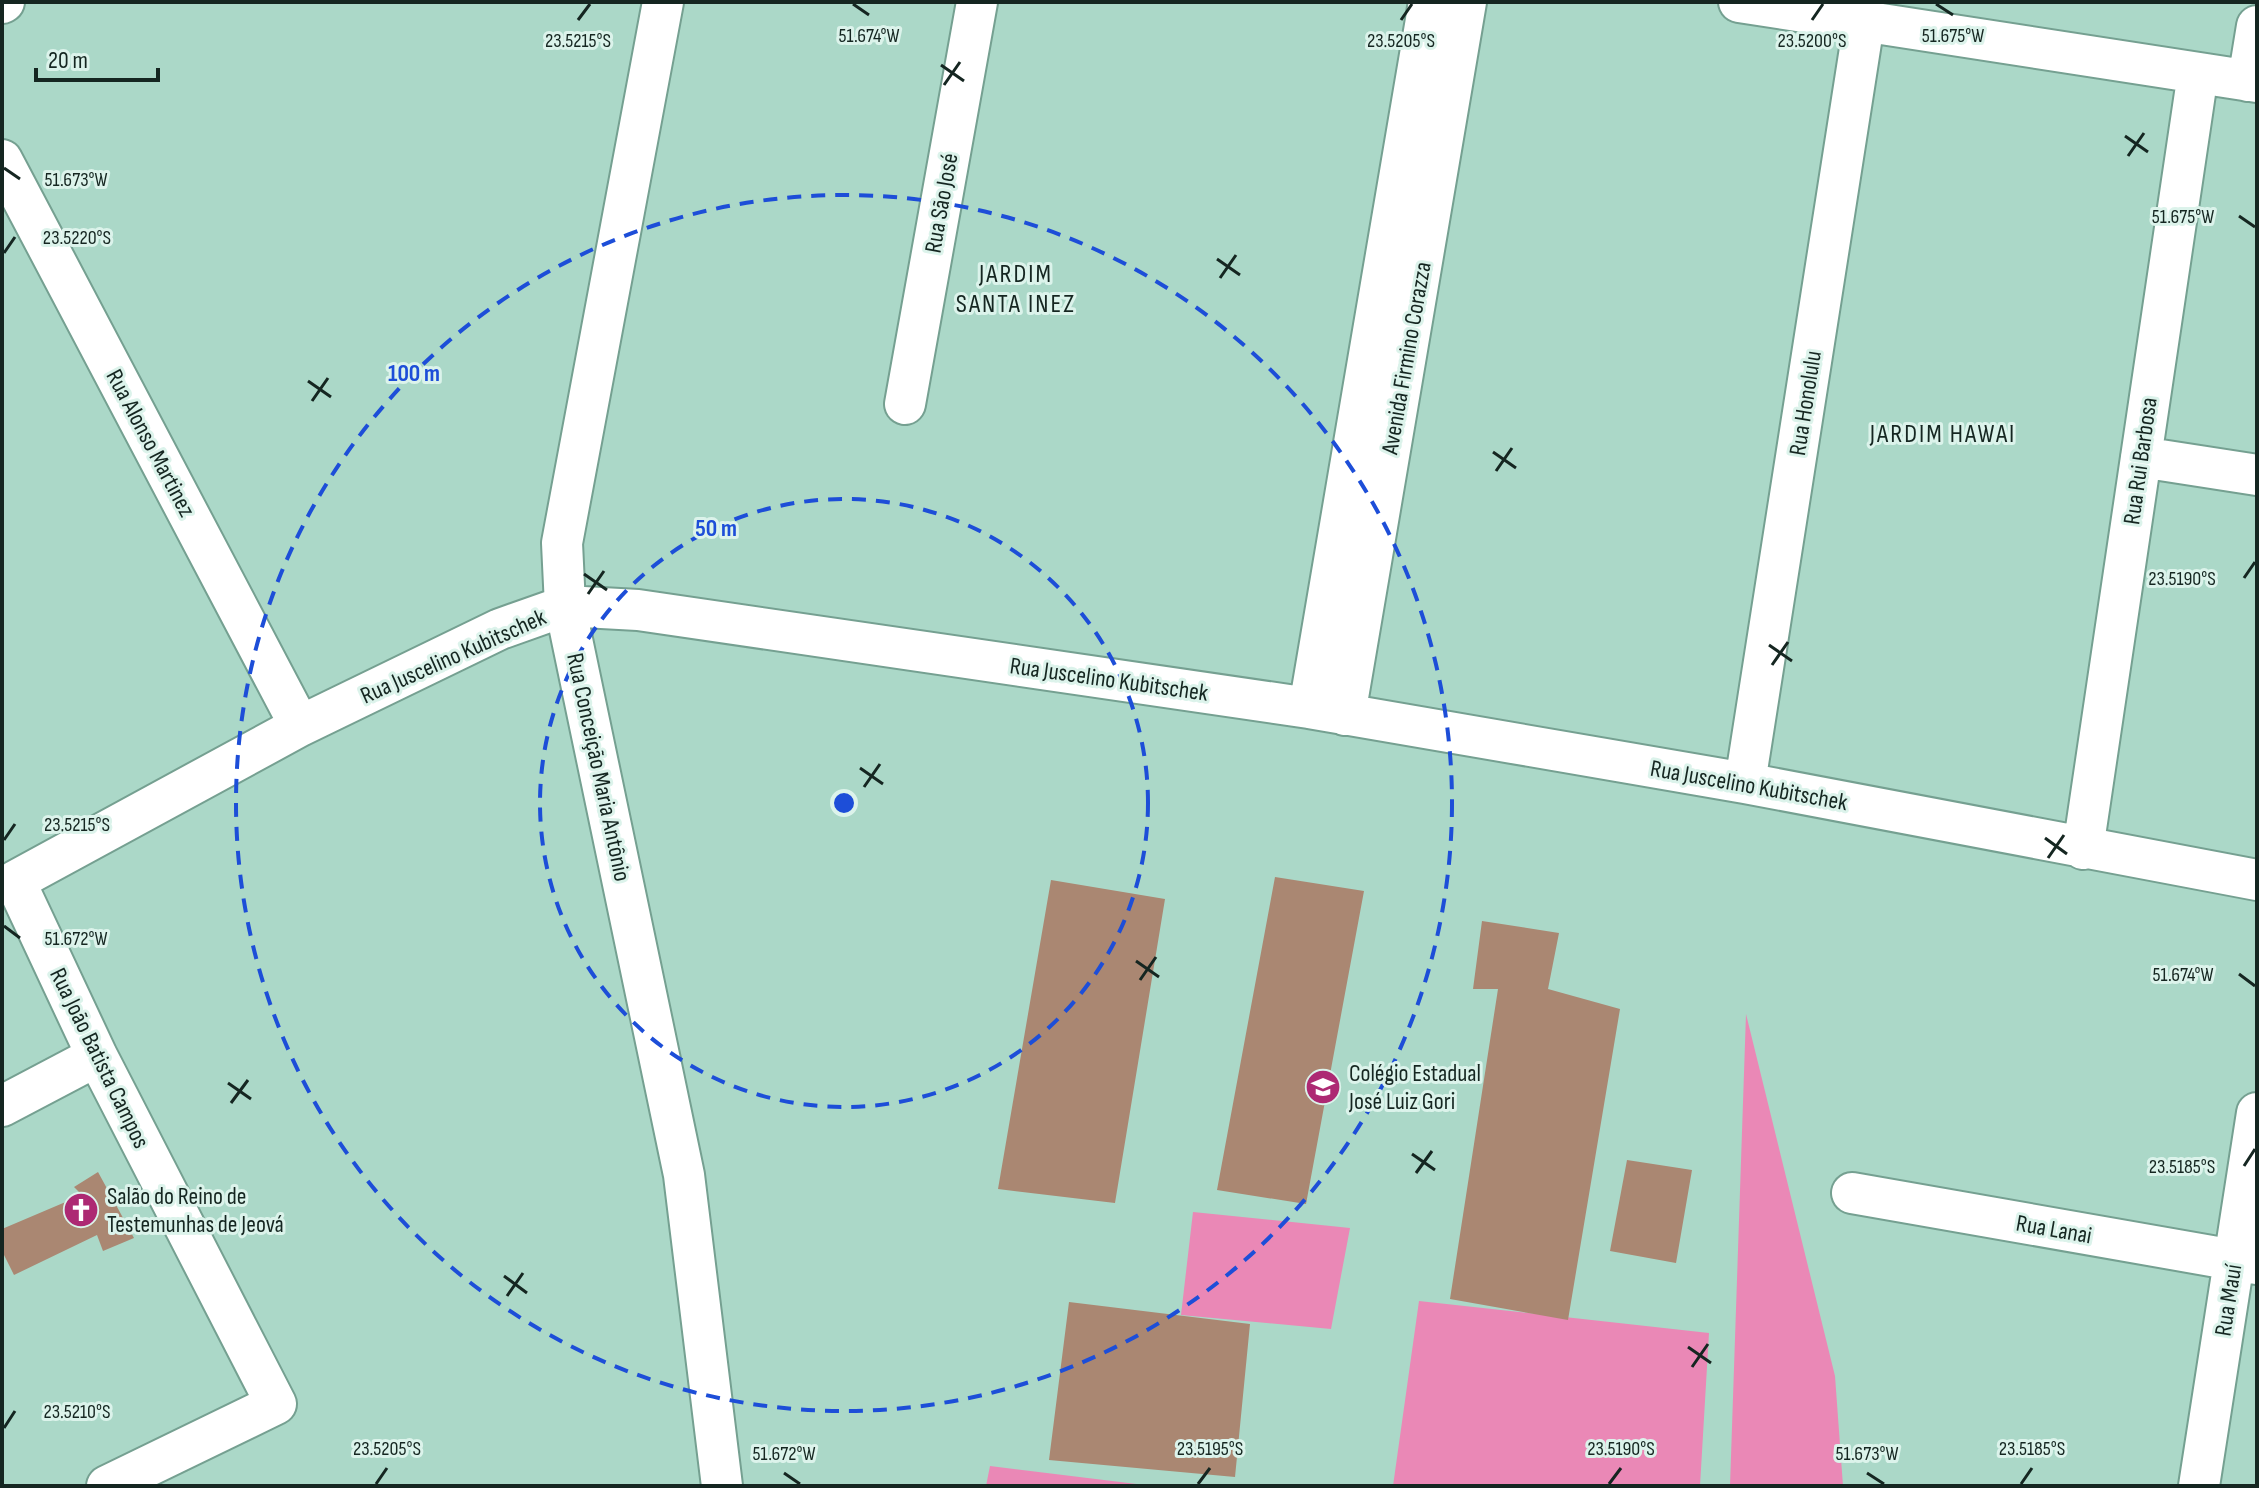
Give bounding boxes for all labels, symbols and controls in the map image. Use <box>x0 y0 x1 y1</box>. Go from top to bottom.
text: 51.674°W <box>838 24 900 48</box>
text: 51.675°W <box>1922 24 1984 48</box>
text: 23.5215°S <box>545 29 611 53</box>
text: 23.5205°S <box>1367 29 1435 53</box>
text: 23.5200°S <box>1778 29 1846 53</box>
scale bar <box>36 32 158 82</box>
text: 20 m <box>48 46 88 75</box>
street label: Rua São José <box>918 151 965 255</box>
text: 51.673°W <box>44 168 108 192</box>
text: 51.675°W <box>2152 205 2214 229</box>
text: 23.5220°S <box>43 226 111 250</box>
district label: JARDIM SANTA INEZ <box>956 259 1076 320</box>
street label: Avenida Firmino Corazza <box>1375 260 1438 458</box>
street label: Rua Honolulu <box>1783 349 1828 457</box>
text: 100 m <box>388 359 440 388</box>
street label: Rua Alonso Martinez <box>100 365 202 522</box>
street label: Rua Rui Barbosa <box>2117 396 2164 527</box>
district label: JARDIM HAWAI <box>1869 419 2016 450</box>
text: 50 m <box>695 514 737 543</box>
text: 23.5190°S <box>2148 567 2216 591</box>
street label: Rua Juscelino Kubitschek <box>356 603 550 710</box>
street label: Rua Conceição Maria Antônio <box>560 650 637 884</box>
street label: Rua Juscelino Kubitschek <box>1008 651 1210 708</box>
street label: Rua Juscelino Kubitschek <box>1648 754 1850 817</box>
centre of rings <box>830 789 858 817</box>
text: 23.5215°S <box>44 813 110 837</box>
text: 51.672°W <box>45 927 107 951</box>
street label: Rua João Batista Campos <box>43 963 156 1153</box>
text: 51.674°W <box>2152 963 2214 987</box>
place label: Colégio Estadual José Luiz Gori <box>1348 1059 1481 1116</box>
school or university icon: Colégio Estadual José Luiz Gori <box>1304 1068 1342 1106</box>
text: 23.5185°S <box>2149 1155 2215 1179</box>
place label: Salão do Reino de Testemunhas de Jeová <box>107 1182 284 1239</box>
church icon: Salão do Reino de Testemunhas de Jeová <box>62 1191 100 1229</box>
street label: Rua Lanai <box>2014 1209 2094 1250</box>
street label: Rua Mauí <box>2209 1262 2249 1338</box>
text: 23.5210°S <box>43 1400 111 1424</box>
text: 23.5205°S <box>353 1437 421 1461</box>
text: 23.5195°S <box>1177 1437 1243 1461</box>
text: 23.5190°S <box>1587 1437 1655 1461</box>
text: 23.5185°S <box>1999 1437 2065 1461</box>
text: 51.672°W <box>753 1442 815 1466</box>
text: 51.673°W <box>1835 1442 1899 1466</box>

